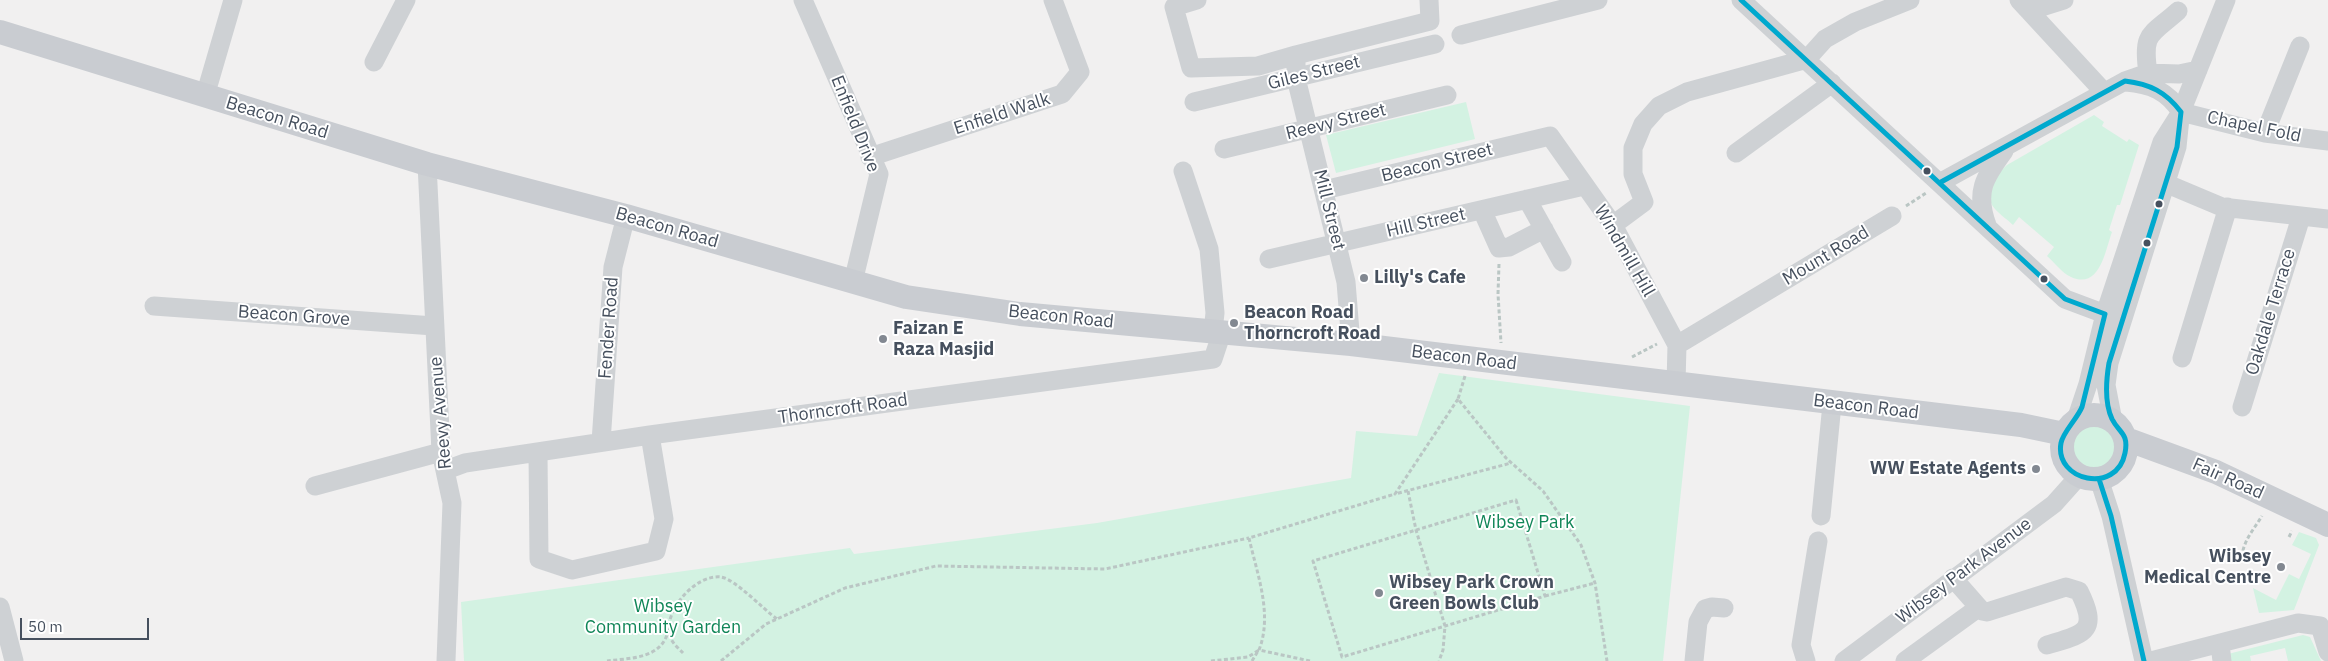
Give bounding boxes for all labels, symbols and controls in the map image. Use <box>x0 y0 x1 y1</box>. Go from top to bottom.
street label: Giles Street <box>1266 51 1362 95</box>
street label: Enfield Drive <box>826 73 884 175</box>
street label: Enfield Walk <box>951 88 1053 140</box>
street label: Beacon Road <box>223 92 331 144</box>
street label: Reevy Street <box>1284 99 1388 145</box>
street label: Chapel Fold <box>2205 107 2303 147</box>
street label: Beacon Street <box>1379 139 1495 187</box>
unlabelled marker <box>1922 166 1932 176</box>
street label: Mill Street <box>1309 167 1349 253</box>
unlabelled marker <box>2154 199 2164 209</box>
street label: Windmill Hill <box>1589 201 1659 301</box>
street label: Beacon Road <box>613 203 721 253</box>
street label: Hill Street <box>1384 203 1468 243</box>
street label: Mount Road <box>1779 222 1873 290</box>
unlabelled marker <box>2142 238 2152 248</box>
street label: Oakdale Terrace <box>2241 246 2301 378</box>
place label: Lilly's Cafe <box>1374 267 1466 289</box>
marker: Lilly's Cafe <box>1358 272 1370 284</box>
unlabelled marker <box>2039 274 2049 284</box>
street label: Fender Road <box>595 276 623 380</box>
street label: Beacon Grove <box>237 301 351 331</box>
street label: Beacon Road <box>1007 301 1115 333</box>
place label: Beacon Road Thorncroft Road <box>1244 302 1381 344</box>
marker: Beacon Road Thorncroft Road <box>1228 317 1240 329</box>
place label: Faizan E Raza Masjid <box>893 318 994 360</box>
marker: Faizan E Raza Masjid <box>877 333 889 345</box>
street label: Beacon Road <box>1410 341 1518 375</box>
street label: Reevy Avenue <box>425 356 457 470</box>
street label: Thorncroft Road <box>777 389 909 429</box>
street label: Beacon Road <box>1812 390 1920 424</box>
street label: Fair Road <box>2189 454 2267 504</box>
place label: WW Estate Agents <box>1870 458 2026 480</box>
marker: WW Estate Agents <box>2030 463 2042 475</box>
park label: Wibsey Park <box>1475 512 1575 534</box>
street label: Wibsey Park Avenue <box>1892 513 2036 629</box>
place label: Wibsey Medical Centre <box>2144 546 2271 588</box>
marker: Wibsey Medical Centre <box>2275 561 2287 573</box>
place label: Wibsey Park Crown Green Bowls Club <box>1389 572 1554 614</box>
marker: Wibsey Park Crown Green Bowls Club <box>1373 587 1385 599</box>
park label: Wibsey Community Garden <box>585 596 741 638</box>
scale bar <box>22 608 151 640</box>
text: 50 m <box>28 617 63 636</box>

